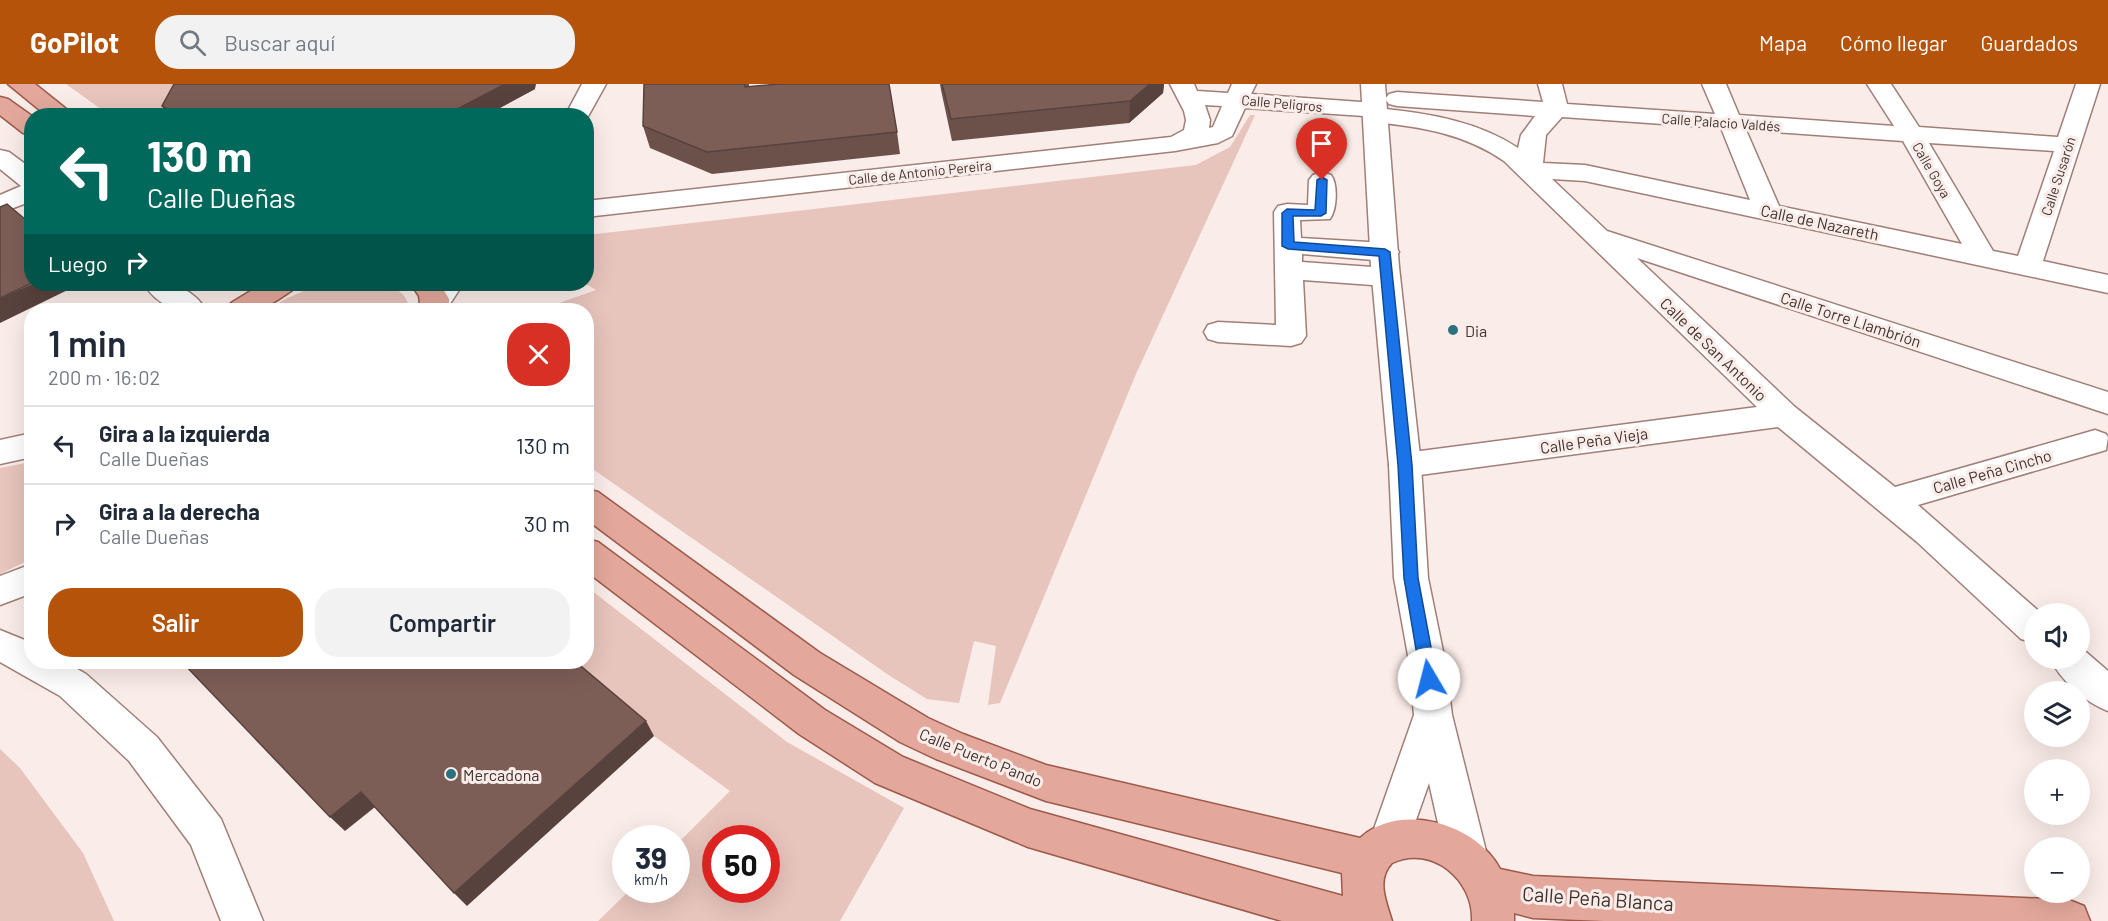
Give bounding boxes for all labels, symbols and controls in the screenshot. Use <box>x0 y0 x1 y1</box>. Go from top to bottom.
search box <box>155 15 575 69</box>
text: GoPilot <box>30 25 119 59</box>
icon: search <box>176 26 209 59</box>
text: Buscar aquí <box>224 29 335 55</box>
text: Mapa <box>1759 30 1807 55</box>
text: Cómo llegar <box>1840 30 1947 55</box>
text: Guardados <box>1980 30 2078 55</box>
street label: Calle Peligros <box>1241 91 1324 115</box>
street label: Calle Palacio Valdés <box>1661 109 1781 135</box>
pin <box>1296 118 1347 180</box>
icon: arrive <box>1305 127 1338 160</box>
text: 130 m <box>147 130 252 180</box>
icon: left <box>48 132 126 210</box>
street label: Calle Susarón <box>2037 134 2079 218</box>
street label: Calle Goya <box>1909 139 1955 201</box>
street label: Calle de Antonio Pereira <box>847 156 993 188</box>
text: Calle Dueñas <box>147 181 296 213</box>
street label: Calle de Nazareth <box>1759 200 1881 244</box>
icon: right <box>120 246 153 279</box>
text: Luego <box>48 250 108 276</box>
street label: Calle Torre Llambrión <box>1778 287 1924 351</box>
street label: Calle de San Antonio <box>1657 293 1771 405</box>
text: 1 min <box>48 321 127 364</box>
place label: Dia <box>1465 321 1487 340</box>
button: close <box>507 323 570 386</box>
marker: Dia <box>1446 323 1460 337</box>
text: 200 m · 16:02 <box>48 365 160 389</box>
text: Gira a la izquierda <box>99 420 270 446</box>
street label: Calle Peña Vieja <box>1539 423 1649 457</box>
icon: left <box>48 429 81 462</box>
text: 130 m <box>516 432 570 458</box>
street label: Calle Peña Cincho <box>1931 445 2053 497</box>
text: Calle Dueñas <box>99 446 209 470</box>
text: Gira a la derecha <box>99 498 260 524</box>
icon: right <box>48 507 81 540</box>
text: 30 m <box>524 510 570 536</box>
text: Calle Dueñas <box>99 524 209 548</box>
button: Salir <box>48 588 303 657</box>
button: Compartir <box>315 588 570 657</box>
map controls <box>2024 603 2090 903</box>
button: sound <box>2024 603 2090 669</box>
position arrow <box>1397 647 1461 711</box>
button: layers <box>2024 681 2090 747</box>
street label: Calle Puerto Pando <box>917 724 1045 790</box>
button: + <box>2024 759 2090 825</box>
place label: Mercadona <box>463 765 539 784</box>
marker: Mercadona <box>444 767 458 781</box>
speed limit sign: 50 <box>702 825 780 903</box>
button: − <box>2024 837 2090 903</box>
text: 39 <box>635 839 667 875</box>
text: km/h <box>634 870 668 888</box>
street label: Calle Peña Blanca <box>1521 881 1675 915</box>

